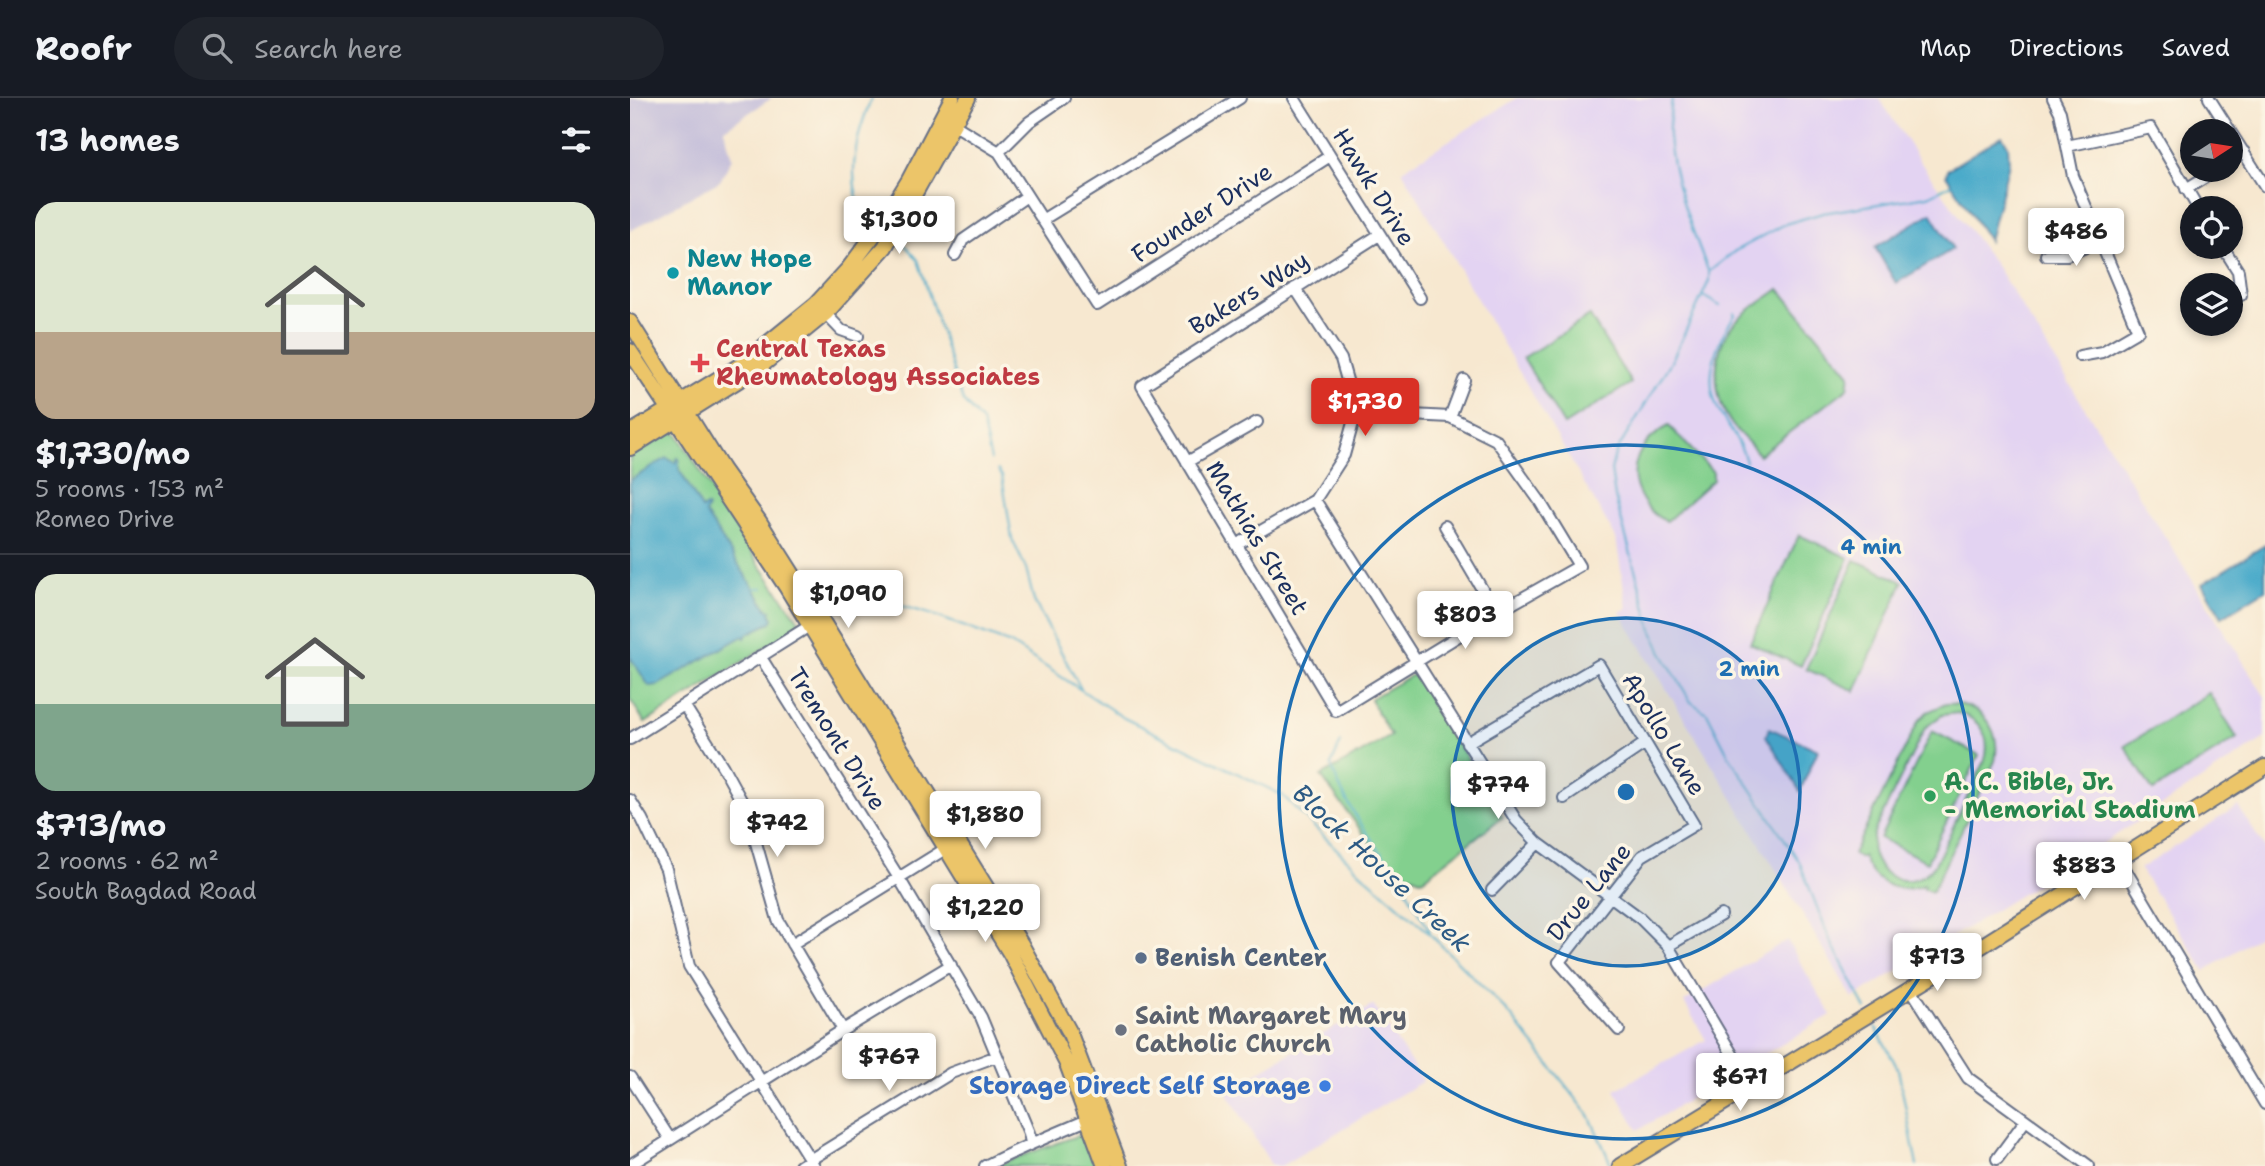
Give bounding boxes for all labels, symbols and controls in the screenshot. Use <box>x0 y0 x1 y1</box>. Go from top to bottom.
search box <box>174 17 664 80</box>
text: Roofr <box>35 26 132 71</box>
icon: search <box>198 29 236 67</box>
text: Search here <box>254 31 403 66</box>
text: Map <box>1920 32 1971 64</box>
text: Directions <box>2009 32 2124 64</box>
text: Saved <box>2162 32 2230 64</box>
north arrow <box>2180 119 2244 182</box>
map controls <box>2180 119 2243 336</box>
text: 13 homes <box>35 120 180 161</box>
icon: filters <box>557 121 595 159</box>
street label: Hawk Drive <box>1325 122 1423 252</box>
street label: Founder Drive <box>1125 155 1279 271</box>
button: locate <box>2180 196 2243 259</box>
pin: $1,300 <box>842 197 956 256</box>
text: $1,300 <box>860 204 938 234</box>
pin: $486 <box>2035 208 2117 268</box>
text: $486 <box>2044 216 2108 246</box>
place label: New Hope Manor <box>687 243 812 303</box>
street label: Bakers Way <box>1183 243 1315 343</box>
icon: home <box>252 247 378 373</box>
marker: New Hope Manor <box>665 265 681 281</box>
button: layers <box>2180 273 2243 336</box>
place label: Central Texas Rheumatology Associates <box>716 333 1040 393</box>
marker: Central Texas Rheumatology Associates <box>690 353 710 373</box>
pin: $1,730 <box>1308 378 1422 438</box>
text: $1,730 <box>1327 386 1403 416</box>
text: $1,730/mo <box>35 433 191 474</box>
street label: Mathias Street <box>1198 455 1316 621</box>
text: 5 rooms · 153 m² <box>35 474 224 504</box>
text: Romeo Drive <box>35 504 175 534</box>
text: 4 min <box>1840 533 1902 561</box>
pin: $1,090 <box>791 570 905 630</box>
text: $1,090 <box>809 578 887 608</box>
pin: $803 <box>1424 592 1506 651</box>
text: $803 <box>1433 599 1497 629</box>
icon: home <box>252 619 378 745</box>
text: 2 min <box>1718 655 1780 683</box>
street label: Tremont Drive <box>780 661 894 817</box>
street label: Apollo Lane <box>1615 667 1713 801</box>
pin: $774 <box>1457 762 1539 821</box>
place label: A. C. Bible, Jr. - Memorial Stadium <box>1944 766 2196 826</box>
text: $774 <box>1467 769 1529 799</box>
water label: Block House Creek <box>1285 776 1479 960</box>
centre of rings <box>1614 780 1638 804</box>
marker: A. C. Bible, Jr. - Memorial Stadium <box>1922 788 1938 804</box>
pin: $1,880 <box>928 792 1042 851</box>
text: $1,880 <box>946 799 1024 829</box>
pin: $742 <box>736 800 818 859</box>
text: $713/mo <box>35 805 167 846</box>
text: $742 <box>746 807 808 837</box>
street label: Drue Lane <box>1540 836 1638 948</box>
pin: $883 <box>2043 842 2125 902</box>
text: 2 rooms · 62 m² <box>35 846 219 876</box>
text: $883 <box>2052 850 2116 880</box>
text: South Bagdad Road <box>35 876 257 906</box>
pin: $1,220 <box>928 884 1042 944</box>
text: $1,220 <box>946 892 1024 922</box>
pin: $713 <box>1896 934 1978 993</box>
text: $713 <box>1909 941 1965 971</box>
place label: Benish Center <box>1155 942 1327 974</box>
marker: Benish Center <box>1133 950 1149 966</box>
place label: Saint Margaret Mary Catholic Church <box>1135 1000 1407 1060</box>
marker: Saint Margaret Mary Catholic Church <box>1113 1022 1129 1038</box>
pin: $767 <box>848 1034 930 1093</box>
text: $767 <box>858 1041 920 1071</box>
pin: $671 <box>1699 1054 1781 1113</box>
text: $671 <box>1712 1061 1768 1091</box>
place label: Storage Direct Self Storage <box>969 1070 1311 1102</box>
marker: Storage Direct Self Storage <box>1317 1078 1333 1094</box>

